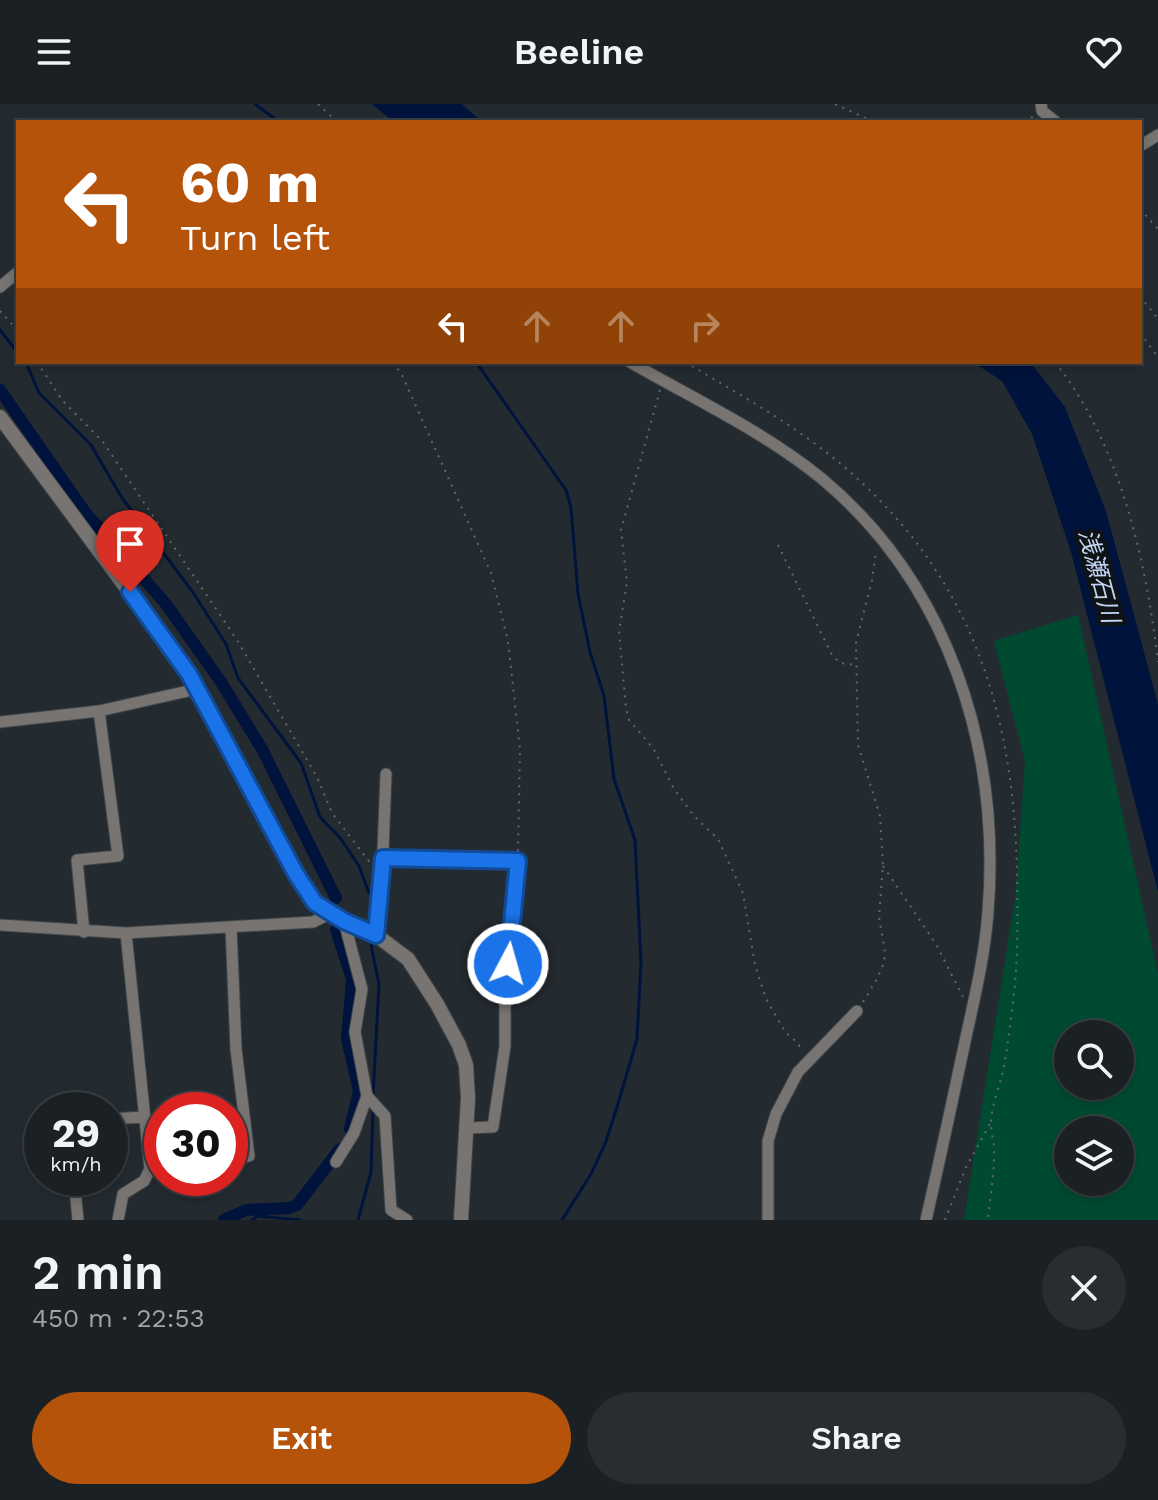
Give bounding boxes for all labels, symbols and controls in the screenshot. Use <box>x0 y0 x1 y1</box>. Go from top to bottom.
icon: menu <box>32 30 76 74</box>
icon: heart <box>1082 30 1126 74</box>
text: Beeline <box>514 31 644 73</box>
text: 60 m <box>180 150 319 216</box>
icon: left <box>48 152 152 256</box>
text: Turn left <box>180 217 330 259</box>
icon: left <box>431 304 475 348</box>
icon: ahead <box>515 304 559 348</box>
icon: ahead <box>599 304 643 348</box>
icon: right <box>683 304 727 348</box>
pin <box>96 510 164 592</box>
icon: arrive <box>108 522 152 566</box>
water label: 浅瀬石川 <box>1073 526 1126 629</box>
position arrow <box>466 922 550 1006</box>
map controls <box>1054 1020 1134 1196</box>
button: search <box>1054 1020 1134 1100</box>
speed limit sign: 30 <box>144 1092 248 1196</box>
text: 29 <box>52 1110 100 1157</box>
button: layers <box>1054 1116 1134 1196</box>
text: km/h <box>50 1152 102 1176</box>
text: 2 min <box>32 1244 164 1301</box>
button: close <box>1042 1246 1126 1330</box>
text: 450 m · 22:53 <box>32 1303 205 1333</box>
button: Exit <box>32 1392 571 1484</box>
button: Share <box>587 1392 1126 1484</box>

